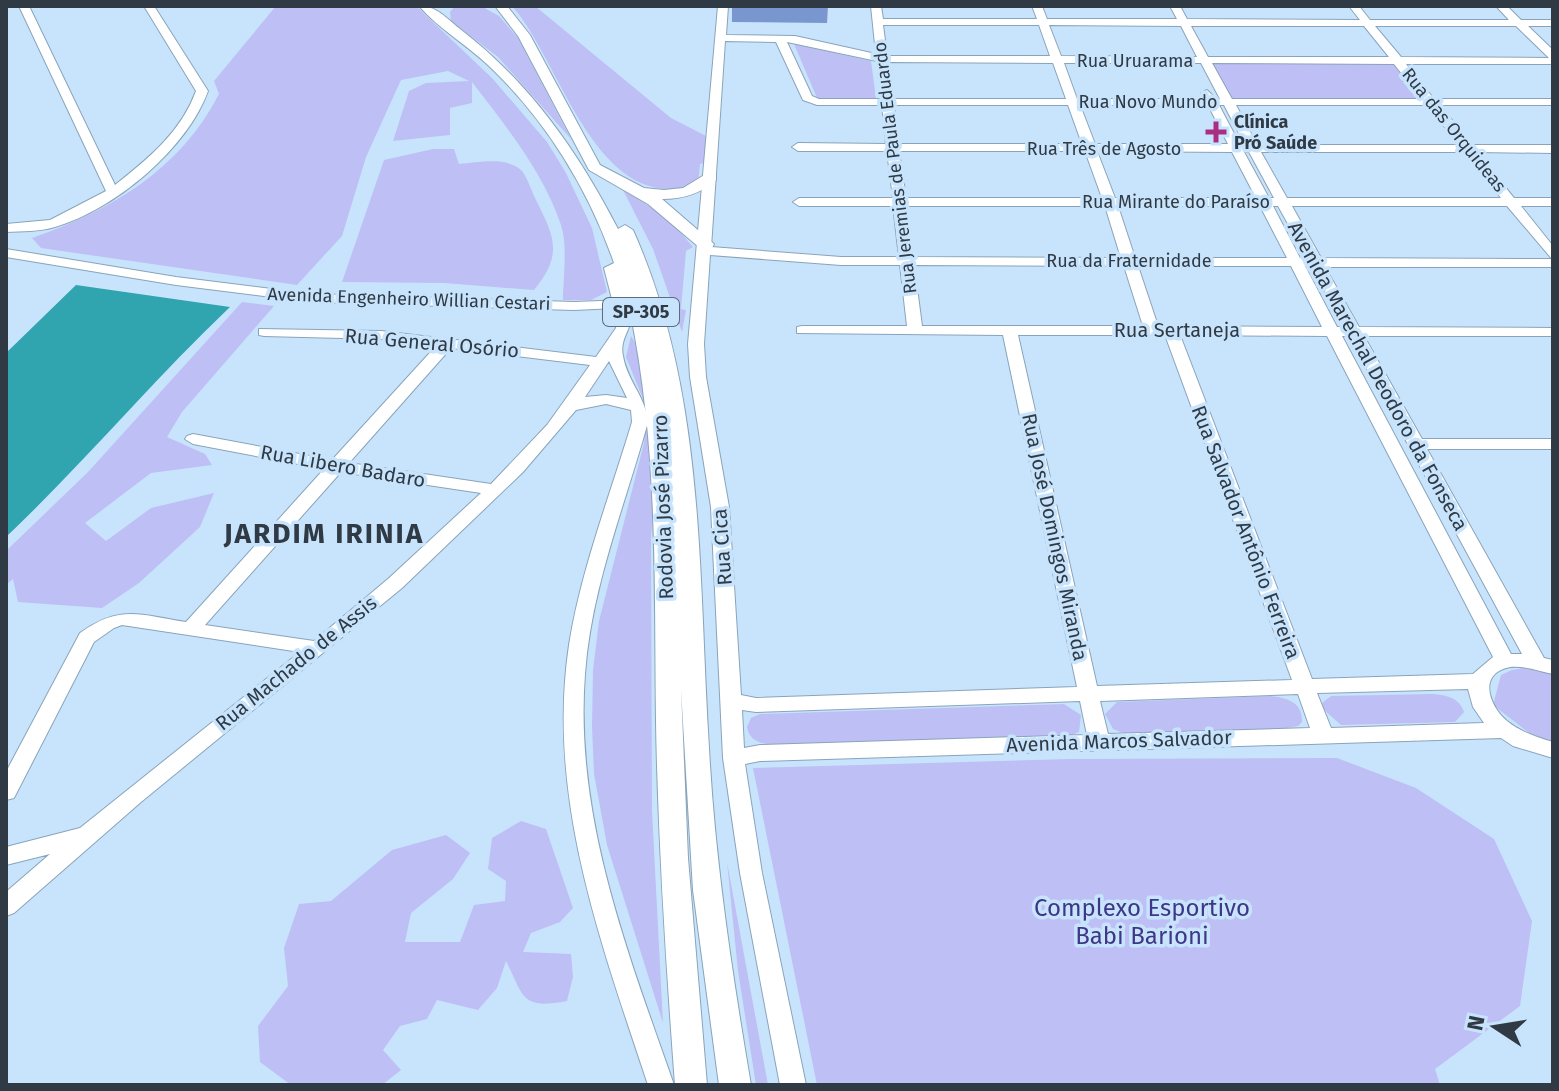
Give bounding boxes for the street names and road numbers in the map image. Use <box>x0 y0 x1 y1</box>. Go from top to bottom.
street label: Rua Jeremias de Paula Eduardo <box>869 41 921 295</box>
street label: Rua Uruarama <box>1077 50 1193 72</box>
street label: Rua das Orquideas <box>1397 64 1511 196</box>
street label: Rua Novo Mundo <box>1078 91 1218 113</box>
street label: Rua Três de Agosto <box>1027 138 1181 160</box>
street label: Rua Mirante do Paraíso <box>1082 191 1270 213</box>
street label: Avenida Marechal Deodoro da Fonseca <box>1283 217 1473 535</box>
street label: Rua da Fraternidade <box>1046 250 1212 272</box>
street label: Avenida Engenheiro Willian Cestari <box>267 283 551 315</box>
road number: SP-305 <box>603 298 679 326</box>
street label: Rua Sertaneja <box>1114 318 1240 342</box>
street label: Rua General Osório <box>344 323 520 363</box>
street label: Rua Salvador Antônio Ferreira <box>1186 402 1306 662</box>
street label: Rua José Domingos Miranda <box>1017 411 1093 663</box>
street label: Rodovia José Pizarro <box>648 414 678 600</box>
street label: Rua Libero Badaro <box>259 440 427 492</box>
street label: Rua Cica <box>707 508 737 586</box>
street label: Rua Machado de Assis <box>211 591 381 735</box>
street label: Avenida Marcos Salvador <box>1006 725 1232 757</box>

